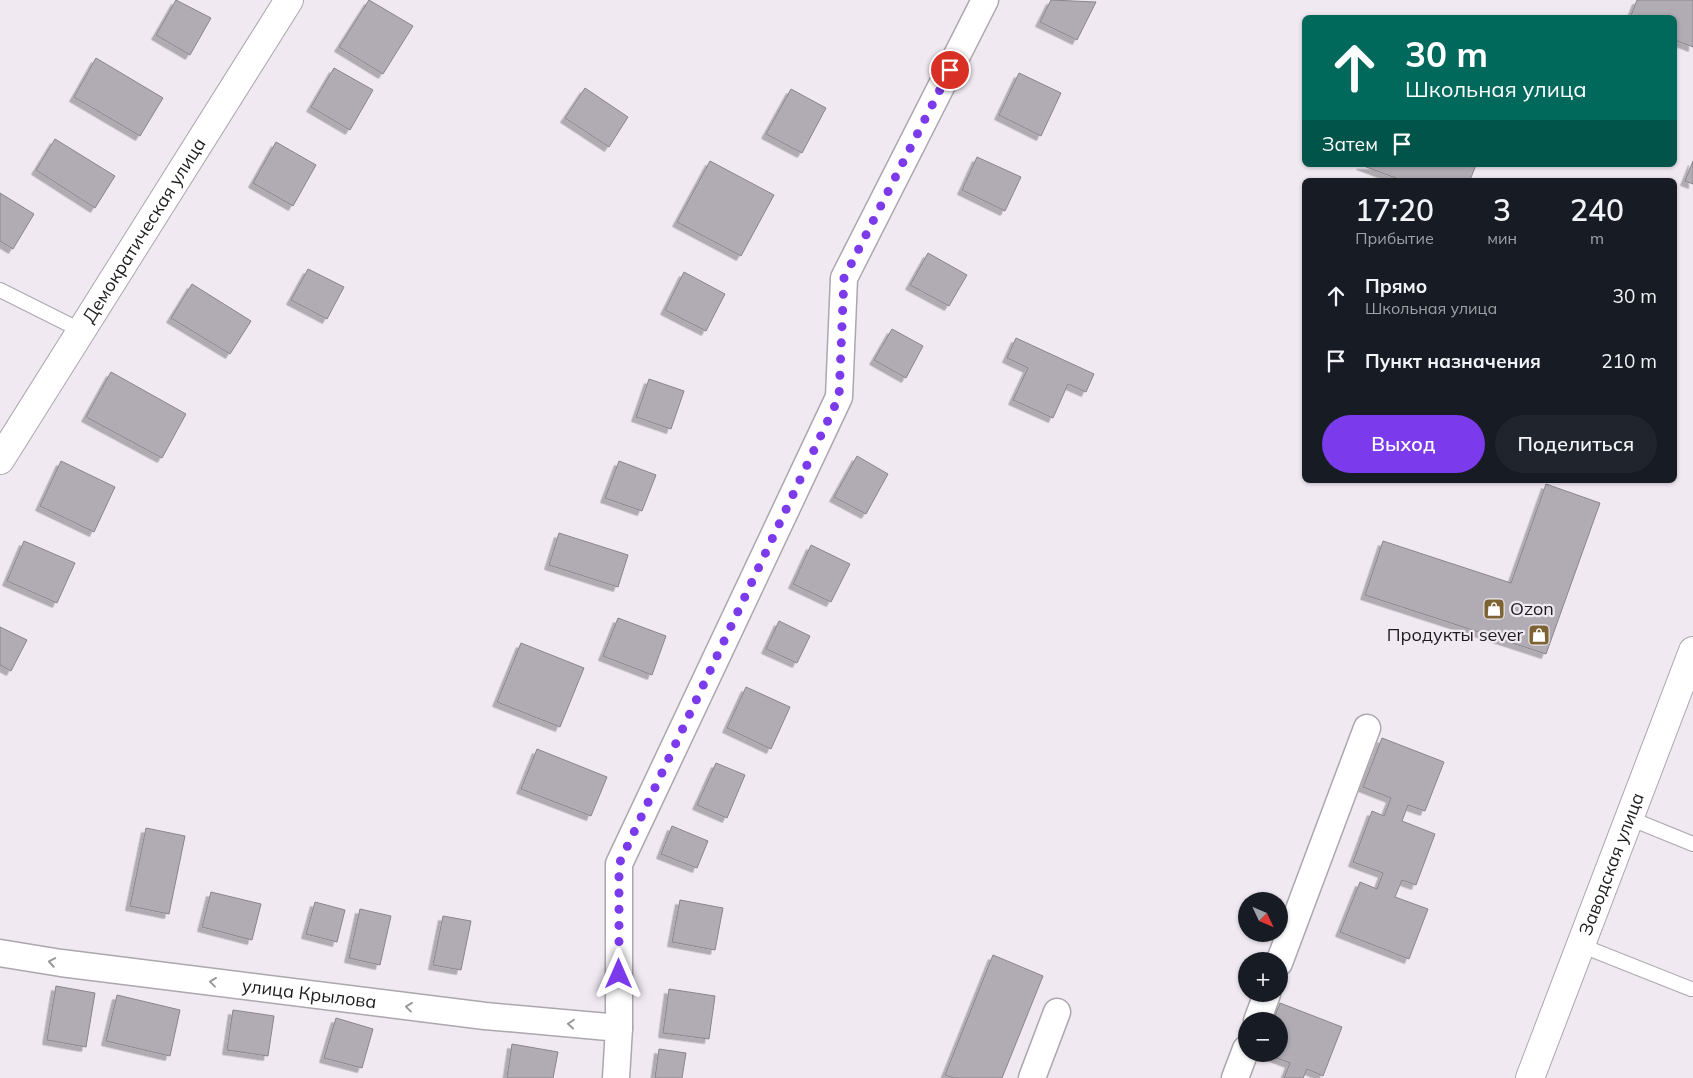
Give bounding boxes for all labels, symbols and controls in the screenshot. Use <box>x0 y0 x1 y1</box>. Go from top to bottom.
text: 30 m <box>1405 32 1488 76</box>
icon: ahead <box>1322 35 1387 100</box>
pin <box>929 49 971 91</box>
icon: arrive <box>936 56 964 84</box>
text: Школьная улица <box>1405 75 1587 103</box>
icon: arrive <box>1388 130 1416 158</box>
text: Затем <box>1322 132 1378 156</box>
street label: Демократическая улица <box>77 133 211 327</box>
text: 17:20 <box>1355 191 1434 229</box>
text: 3 <box>1493 191 1511 229</box>
text: 240 <box>1570 191 1624 229</box>
text: Прибытие <box>1355 228 1434 248</box>
text: мин <box>1487 228 1517 248</box>
text: m <box>1590 228 1604 248</box>
text: Прямо <box>1365 274 1427 298</box>
icon: ahead <box>1322 282 1350 310</box>
text: 30 m <box>1613 284 1657 308</box>
text: Школьная улица <box>1365 298 1497 318</box>
icon: arrive <box>1322 347 1350 375</box>
text: Пункт назначения <box>1365 349 1541 373</box>
text: 210 m <box>1601 349 1657 373</box>
button: Выход <box>1322 415 1485 473</box>
button: Поделиться <box>1495 415 1657 473</box>
shop icon: Ozon <box>1482 597 1506 621</box>
place label: Ozon <box>1510 597 1554 620</box>
place label: Продукты sever <box>1387 623 1523 646</box>
shop icon: Продукты sever <box>1527 623 1551 647</box>
street label: Заводская улица <box>1574 789 1649 939</box>
north arrow <box>1238 892 1288 942</box>
map controls <box>1238 892 1288 1062</box>
position arrow <box>592 947 644 999</box>
button: + <box>1238 952 1288 1002</box>
one-way arrow <box>48 957 56 967</box>
street label: улица Крылова <box>241 974 378 1013</box>
one-way arrow <box>209 977 217 988</box>
one-way arrow <box>405 1002 413 1013</box>
button: − <box>1238 1012 1288 1062</box>
one-way arrow <box>566 1019 574 1030</box>

